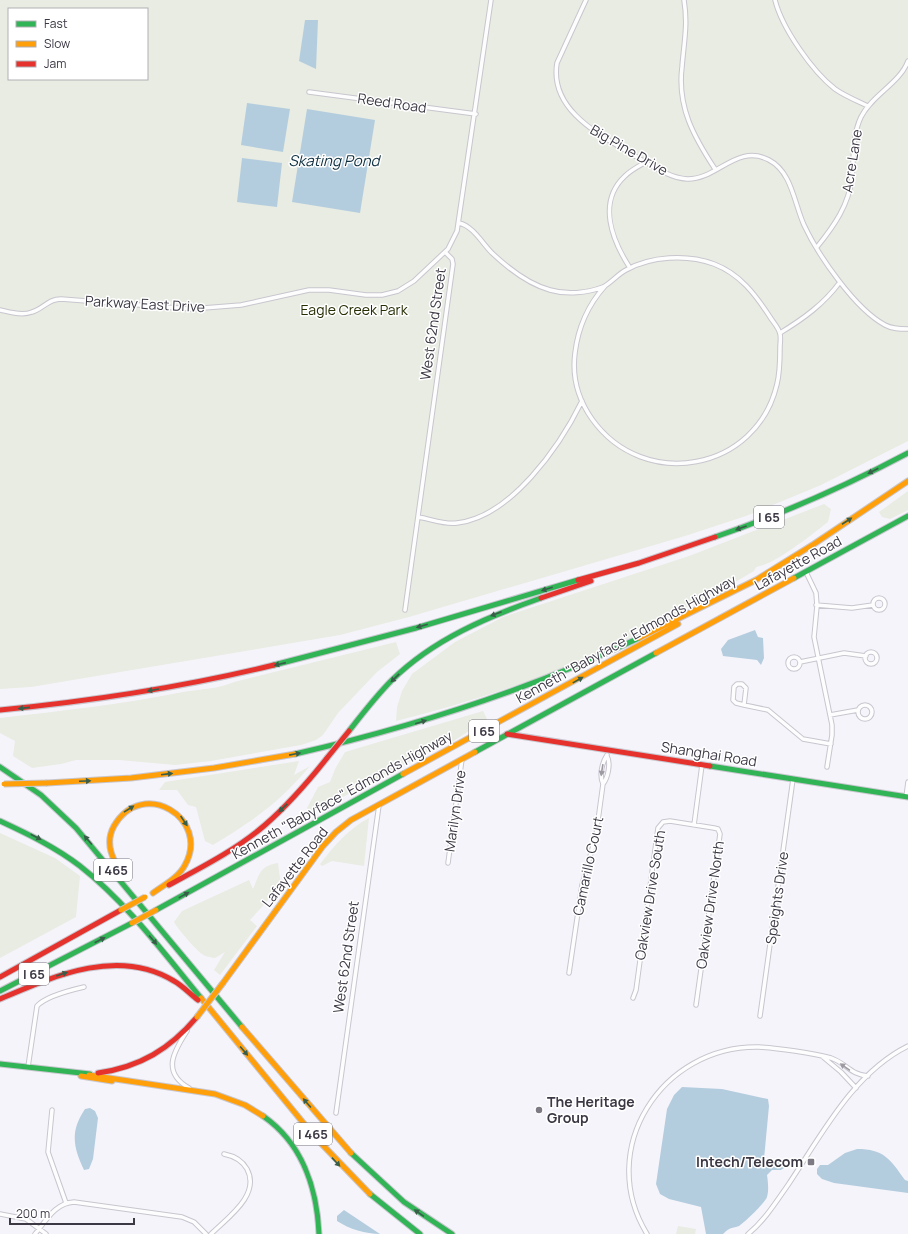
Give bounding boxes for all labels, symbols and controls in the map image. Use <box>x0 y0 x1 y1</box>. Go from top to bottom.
legend <box>8 8 148 80</box>
text: Fast <box>44 15 68 32</box>
text: Slow <box>44 35 70 52</box>
text: Jam <box>44 55 66 72</box>
street label: Reed Road <box>356 88 428 117</box>
street label: Big Pine Drive <box>587 120 672 179</box>
street label: Acre Lane <box>837 128 866 194</box>
water label: Skating Pond <box>289 150 382 171</box>
street label: West 62nd Street <box>415 266 450 381</box>
street label: Parkway East Drive <box>85 291 205 316</box>
park label: Eagle Creek Park <box>300 300 409 319</box>
one-way arrow <box>867 468 879 474</box>
road number: I 65 <box>754 506 784 528</box>
one-way arrow <box>841 518 853 525</box>
one-way arrow <box>735 526 747 532</box>
street label: Lafayette Road <box>751 531 845 594</box>
street label: Kenneth "Babyface" Edmonds Highway <box>512 570 740 707</box>
one-way arrow <box>541 586 553 592</box>
one-way arrow <box>490 611 502 617</box>
one-way arrow <box>416 623 428 629</box>
one-way arrow <box>274 662 286 668</box>
one-way arrow <box>390 673 400 683</box>
one-way arrow <box>572 677 584 684</box>
one-way arrow <box>147 687 159 693</box>
one-way arrow <box>18 705 30 711</box>
one-way arrow <box>416 719 428 725</box>
road number: I 65 <box>469 720 499 742</box>
street label: Kenneth "Babyface" Edmonds Highway <box>228 726 456 863</box>
street label: Shanghai Road <box>660 737 758 770</box>
one-way arrow <box>289 750 301 756</box>
one-way arrow <box>599 764 605 776</box>
street label: Marilyn Drive <box>439 769 470 853</box>
one-way arrow <box>161 771 173 777</box>
one-way arrow <box>79 778 91 785</box>
one-way arrow <box>278 803 288 813</box>
one-way arrow <box>124 805 134 813</box>
street label: Camarillo Court <box>568 814 607 917</box>
one-way arrow <box>180 815 187 827</box>
street label: Lafayette Road <box>257 823 332 911</box>
street label: Oakview Drive South <box>630 829 669 961</box>
one-way arrow <box>30 834 41 840</box>
one-way arrow <box>84 835 93 846</box>
street label: Oakview Drive North <box>691 840 728 970</box>
street label: Speights Drive <box>761 850 792 946</box>
road number: I 465 <box>94 859 132 881</box>
one-way arrow <box>178 892 189 898</box>
street label: West 62nd Street <box>328 899 363 1014</box>
one-way arrow <box>149 935 158 946</box>
one-way arrow <box>94 936 106 943</box>
road number: I 65 <box>19 963 49 985</box>
one-way arrow <box>57 971 69 977</box>
one-way arrow <box>240 1046 249 1057</box>
one-way arrow <box>840 1063 850 1071</box>
place label: The Heritage Group <box>547 1092 635 1127</box>
one-way arrow <box>302 1098 311 1108</box>
marker: The Heritage Group <box>534 1105 544 1115</box>
road number: I 465 <box>294 1123 332 1145</box>
place label: Intech/Telecom <box>696 1152 803 1171</box>
one-way arrow <box>332 1157 341 1167</box>
marker: Intech/Telecom <box>806 1157 816 1167</box>
scale bar <box>10 1200 134 1226</box>
text: 200 m <box>16 1205 50 1222</box>
one-way arrow <box>414 1209 425 1217</box>

